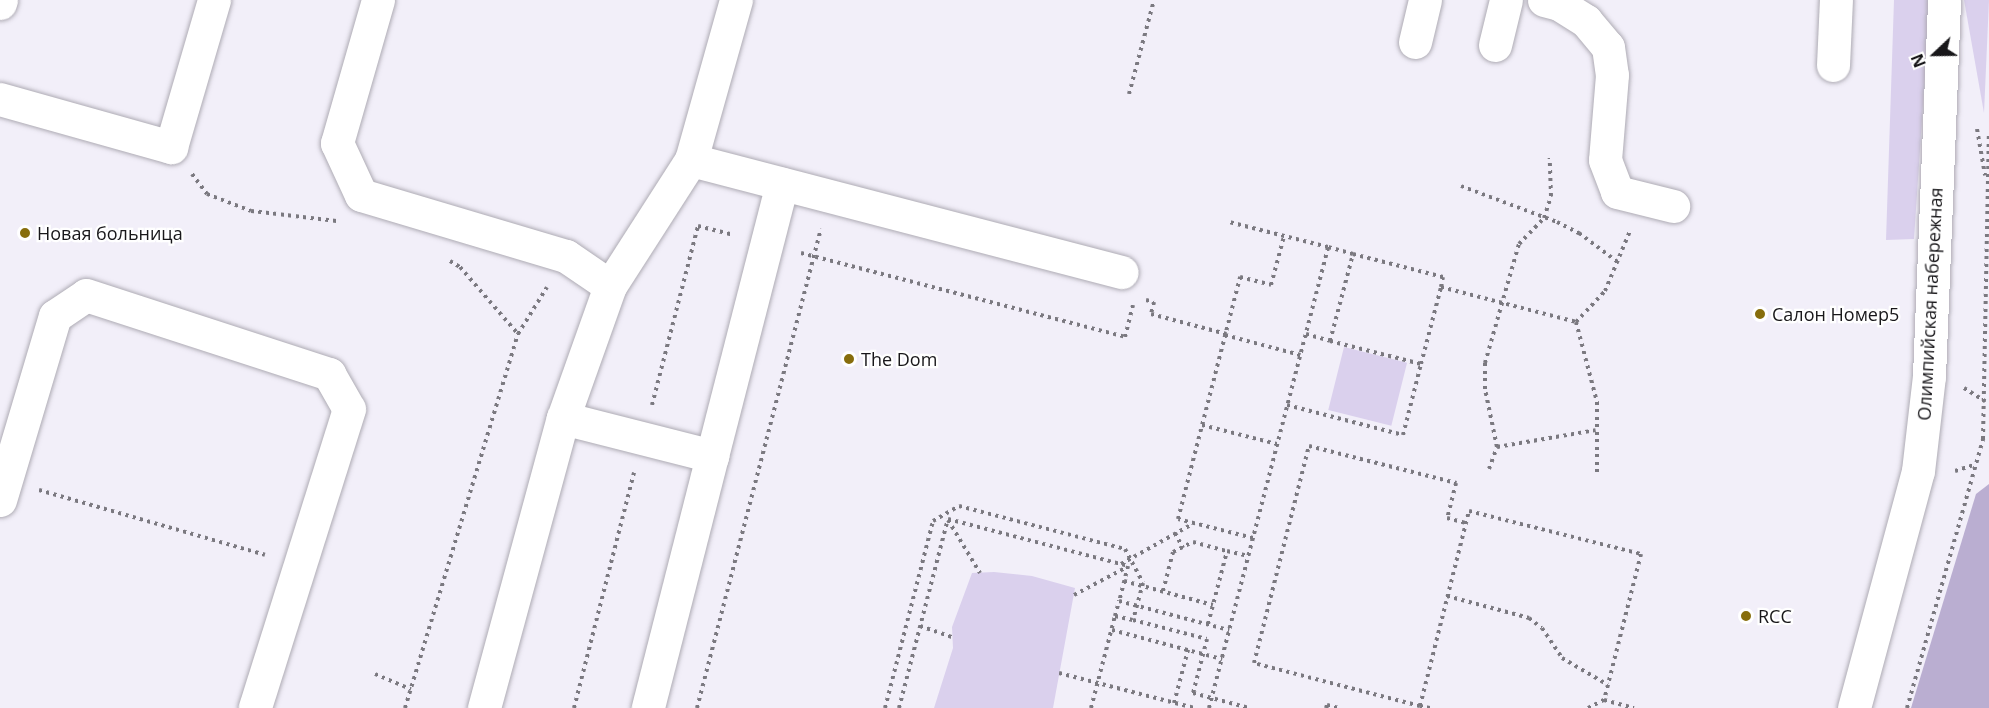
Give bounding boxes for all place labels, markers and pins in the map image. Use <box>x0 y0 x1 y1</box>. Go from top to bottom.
place label: Новая больница <box>37 222 183 244</box>
marker: Новая больница <box>18 226 32 240</box>
place label: Салон Номер5 <box>1772 303 1899 325</box>
marker: Салон Номер5 <box>1753 307 1767 321</box>
place label: The Dom <box>861 348 937 370</box>
marker: The Dom <box>842 352 856 366</box>
place label: RCC <box>1758 605 1792 627</box>
marker: RCC <box>1739 609 1753 623</box>

